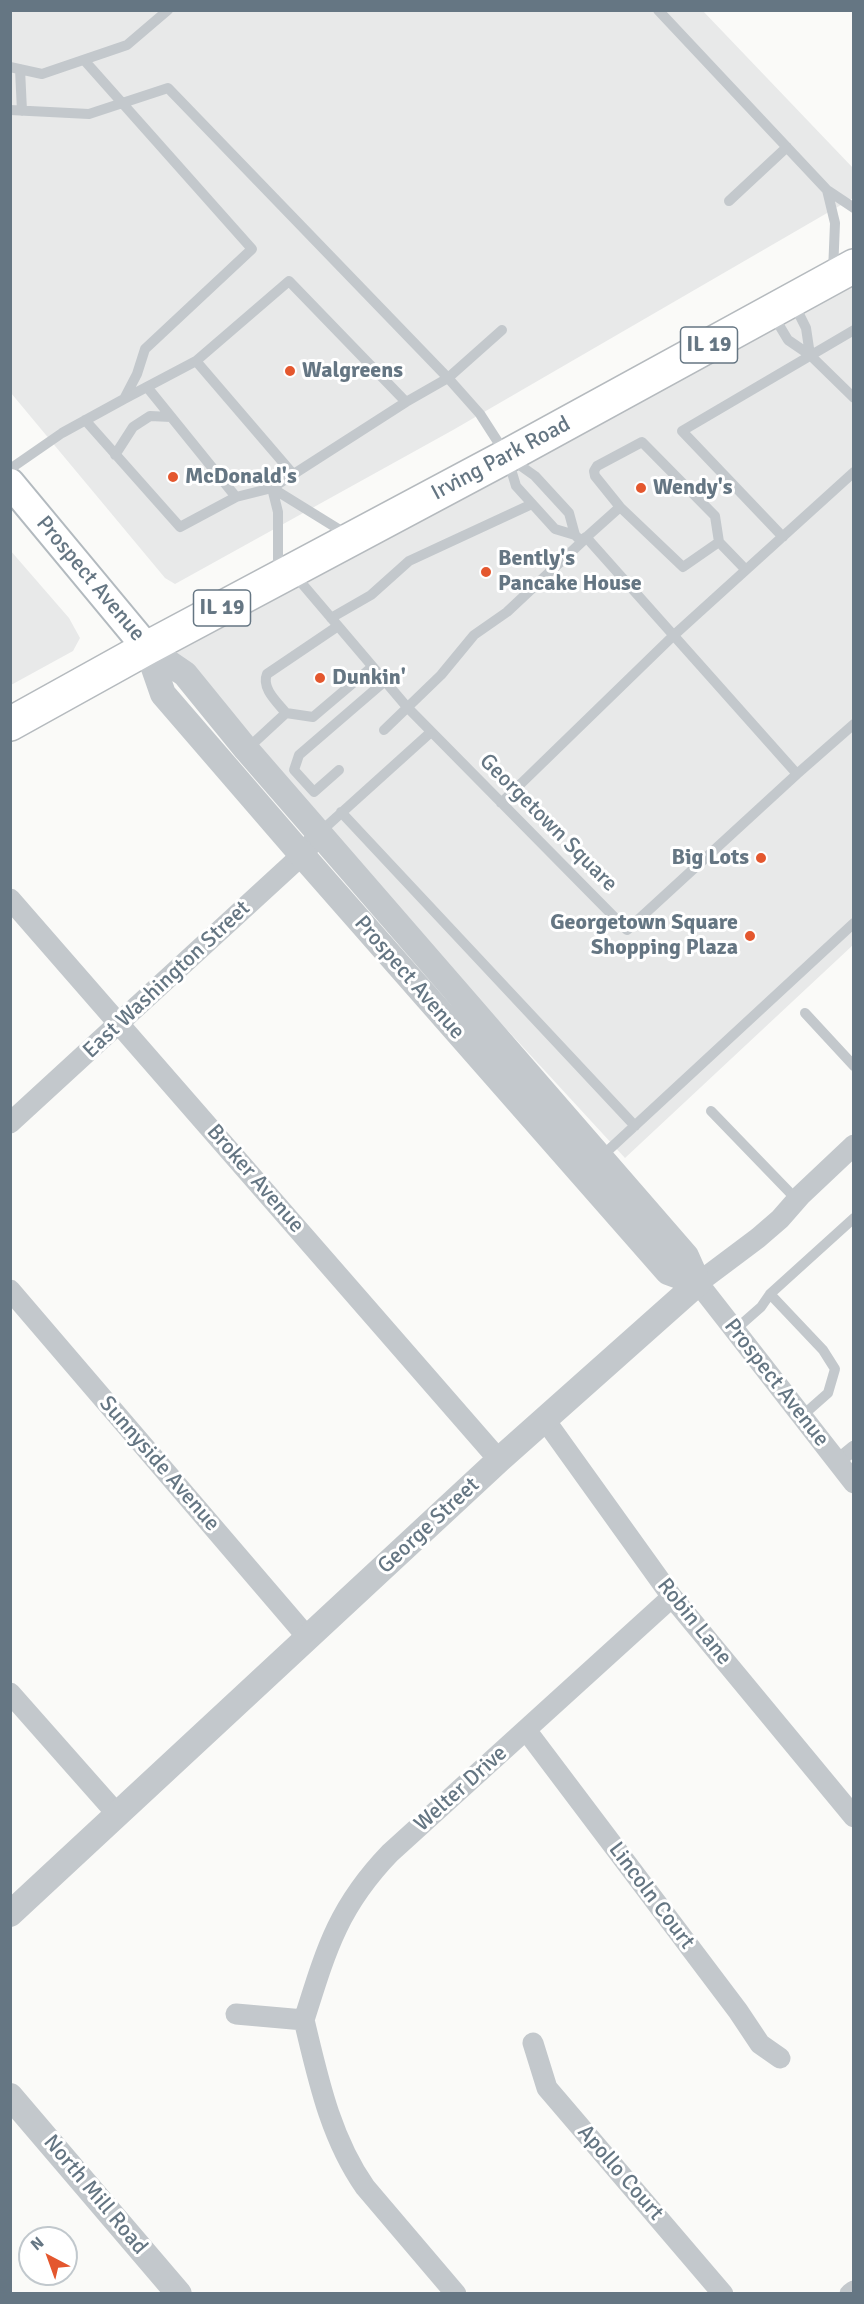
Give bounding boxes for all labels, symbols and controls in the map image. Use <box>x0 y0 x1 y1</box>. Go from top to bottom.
road number: IL 19 <box>680 327 738 363</box>
place label: Walgreens <box>302 358 403 384</box>
marker: Walgreens <box>283 364 297 378</box>
street label: Irving Park Road <box>427 411 575 507</box>
place label: McDonald's <box>185 464 297 490</box>
marker: McDonald's <box>166 470 180 484</box>
place label: Wendy's <box>653 475 733 501</box>
marker: Wendy's <box>634 481 648 495</box>
street label: Prospect Avenue <box>30 511 150 647</box>
place label: Bently's Pancake House <box>498 546 642 598</box>
marker: Bently's Pancake House <box>479 565 493 579</box>
road number: IL 19 <box>194 590 250 626</box>
place label: Dunkin' <box>332 665 406 691</box>
marker: Dunkin' <box>313 671 327 685</box>
street label: Georgetown Square <box>474 749 622 897</box>
place label: Big Lots <box>672 845 749 871</box>
marker: Big Lots <box>754 851 768 865</box>
street label: East Washington Street <box>78 896 256 1064</box>
place label: Georgetown Square Shopping Plaza <box>550 910 738 962</box>
street label: Prospect Avenue <box>348 911 470 1045</box>
marker: Georgetown Square Shopping Plaza <box>743 929 757 943</box>
street label: Broker Avenue <box>201 1119 309 1239</box>
street label: Prospect Avenue <box>718 1314 834 1452</box>
street label: Sunnyside Avenue <box>93 1391 225 1537</box>
street label: George Street <box>373 1472 485 1580</box>
street label: Robin Lane <box>651 1573 737 1671</box>
street label: Welter Drive <box>409 1741 513 1837</box>
street label: Lincoln Court <box>602 1837 700 1955</box>
street label: Apollo Court <box>571 2120 669 2226</box>
street label: North Mill Road <box>37 2130 153 2260</box>
north arrow <box>18 2226 78 2286</box>

